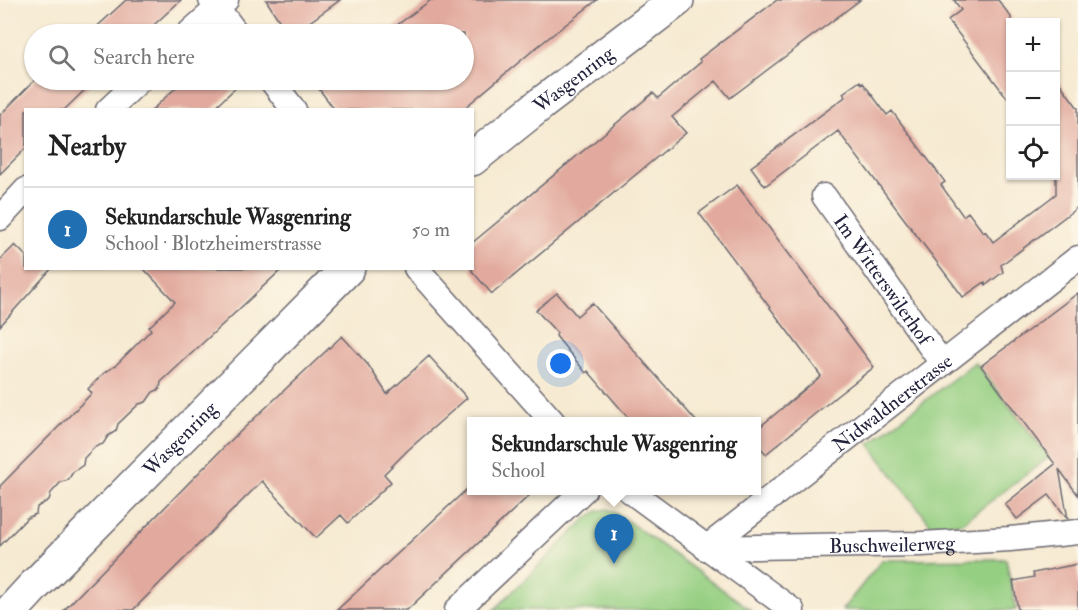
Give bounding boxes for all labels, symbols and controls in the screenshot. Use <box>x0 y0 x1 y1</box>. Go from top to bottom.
map controls <box>1006 18 1060 180</box>
button: + <box>1006 18 1060 72</box>
search box <box>24 24 474 90</box>
street label: Wasgenring <box>527 40 620 119</box>
icon: search <box>45 41 78 74</box>
text: Search here <box>93 43 195 71</box>
button: − <box>1006 72 1060 126</box>
button: locate <box>1006 126 1060 180</box>
text: Nearby <box>48 131 126 163</box>
text: Sekundarschule Wasgenring <box>105 203 351 231</box>
street label: Im Witterswilerhof <box>828 209 939 353</box>
text: 1 <box>64 217 71 242</box>
text: 50 m <box>411 217 450 242</box>
text: School · Blotzheimerstrasse <box>105 231 322 256</box>
your location <box>546 349 575 378</box>
street label: Nidwaldnerstrasse <box>827 349 957 458</box>
street label: Wasgenring <box>137 395 223 482</box>
popup <box>467 417 761 495</box>
text: Sekundarschule Wasgenring <box>491 430 737 458</box>
text: School <box>491 458 545 483</box>
pin: 1 <box>594 514 634 564</box>
street label: Buschweilerweg <box>829 530 957 559</box>

